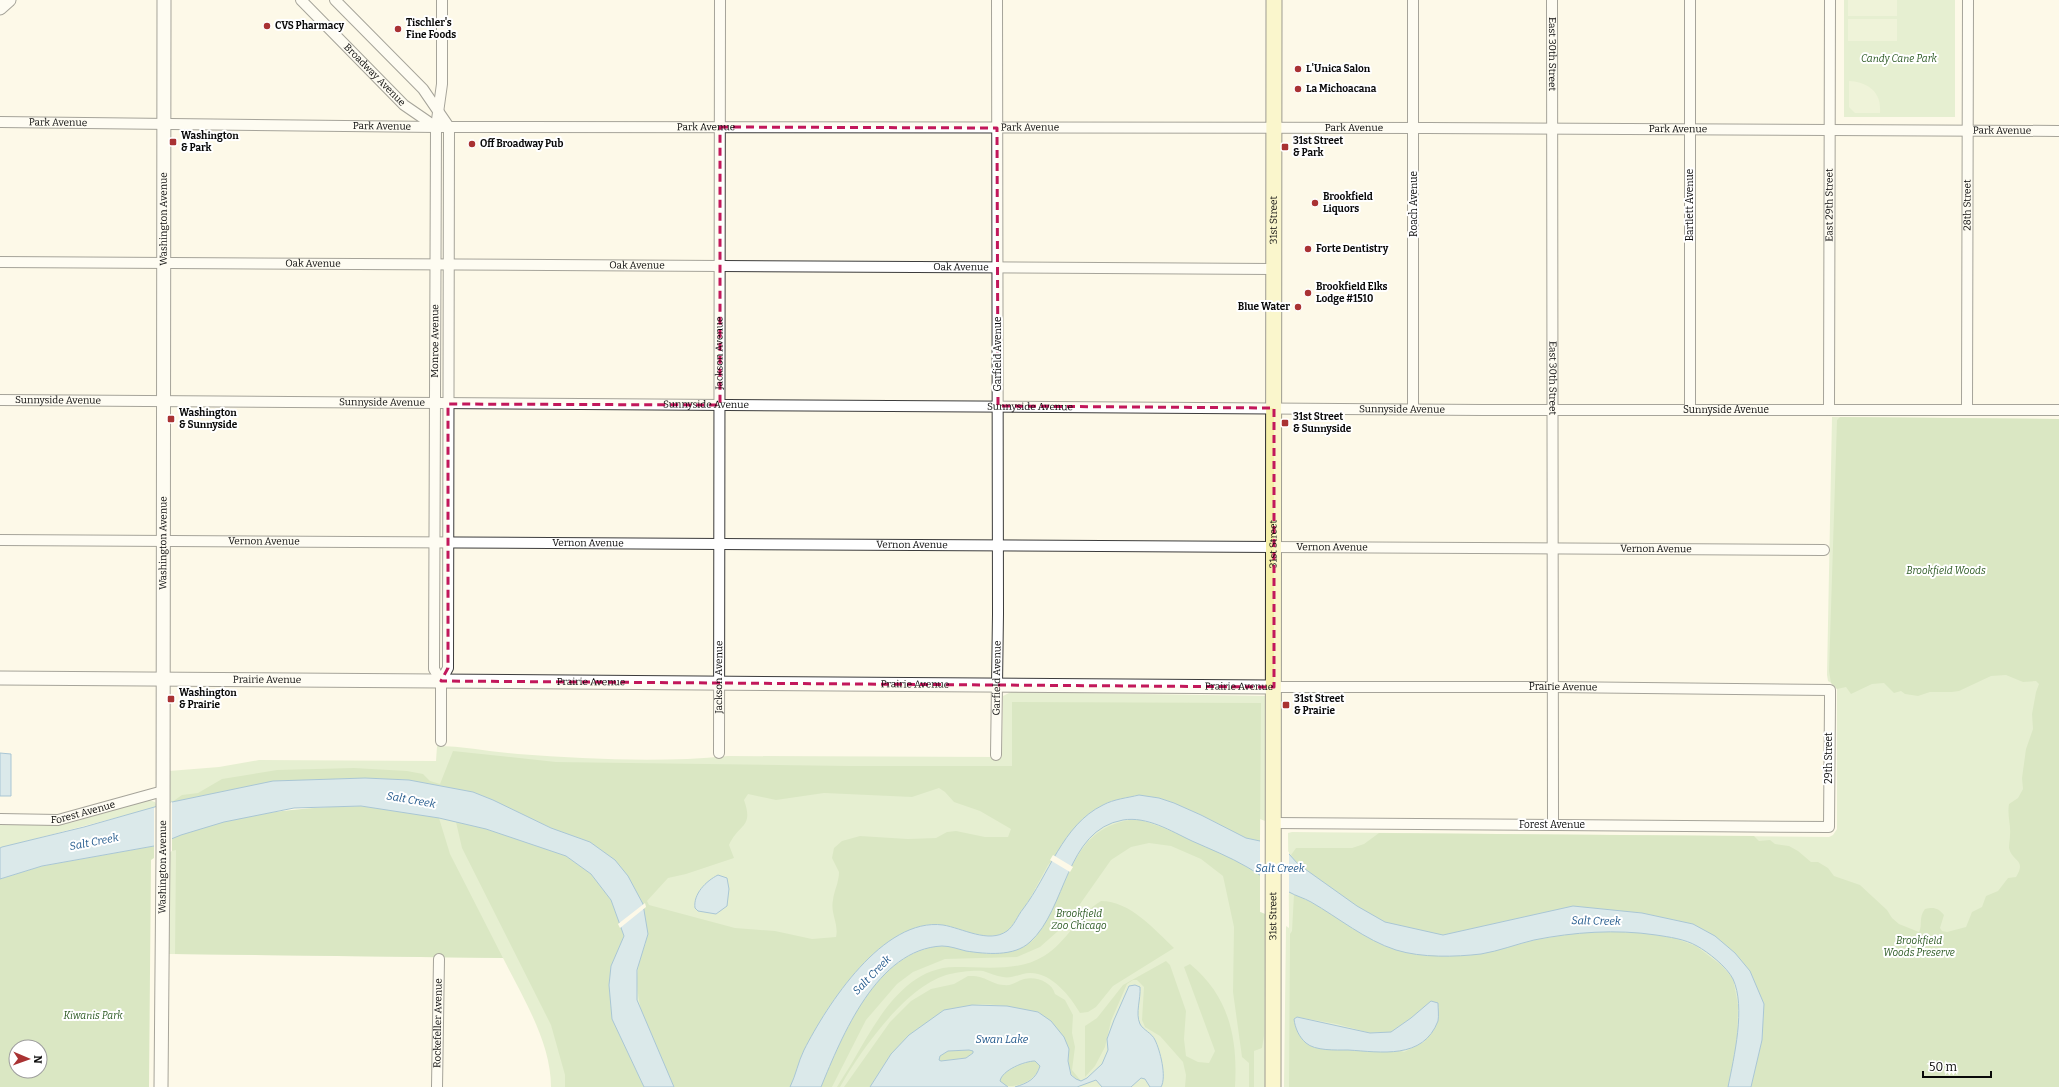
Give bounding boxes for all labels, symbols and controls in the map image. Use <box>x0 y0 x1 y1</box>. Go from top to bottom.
place label: Tischler's Fine Foods <box>406 17 456 41</box>
street label: East 30th Street <box>1546 17 1558 91</box>
place label: CVS Pharmacy <box>275 20 344 32</box>
marker: CVS Pharmacy <box>262 21 272 31</box>
marker: Tischler's Fine Foods <box>393 24 403 34</box>
street label: Broadway Avenue <box>341 41 408 109</box>
park label: Candy Cane Park <box>1861 53 1938 65</box>
place label: L'Unica Salon <box>1306 63 1371 75</box>
marker: L'Unica Salon <box>1293 64 1303 74</box>
place label: La Michoacana <box>1306 83 1377 95</box>
marker: La Michoacana <box>1293 84 1303 94</box>
street label: Park Avenue <box>29 116 87 129</box>
street label: Park Avenue <box>353 120 411 133</box>
street label: Park Avenue <box>677 121 735 133</box>
street label: Park Avenue <box>1001 122 1059 134</box>
street label: Park Avenue <box>1325 122 1383 134</box>
street label: Park Avenue <box>1649 123 1707 135</box>
street label: Park Avenue <box>1973 125 2031 137</box>
place label: Washington & Park <box>181 130 239 154</box>
place label: 31st Street & Park <box>1293 135 1343 159</box>
marker: Washington & Park <box>168 137 178 147</box>
place label: Off Broadway Pub <box>480 138 563 150</box>
marker: Off Broadway Pub <box>467 139 477 149</box>
marker: 31st Street & Park <box>1280 142 1290 152</box>
street label: East 29th Street <box>1823 168 1836 242</box>
street label: Bartlett Avenue <box>1684 169 1696 241</box>
street label: Roach Avenue <box>1408 171 1420 237</box>
street label: Washington Avenue <box>158 172 170 266</box>
street label: 28th Street <box>1961 179 1974 231</box>
place label: Brookfield Liquors <box>1323 191 1373 215</box>
street label: 31st Street <box>1268 195 1280 244</box>
marker: Brookfield Liquors <box>1310 198 1320 208</box>
place label: Forte Dentistry <box>1316 243 1389 255</box>
marker: Forte Dentistry <box>1303 244 1313 254</box>
street label: Oak Avenue <box>285 258 341 270</box>
street label: Oak Avenue <box>609 259 665 272</box>
street label: Oak Avenue <box>933 261 989 273</box>
place label: Brookfield Elks Lodge #1510 <box>1316 281 1388 305</box>
marker: Brookfield Elks Lodge #1510 <box>1303 288 1313 298</box>
place label: Blue Water <box>1238 301 1290 313</box>
marker: Blue Water <box>1293 302 1303 312</box>
street label: Monroe Avenue <box>429 304 441 378</box>
street label: Jackson Avenue <box>713 316 726 391</box>
street label: Garfield Avenue <box>992 316 1004 392</box>
street label: East 30th Street <box>1546 341 1559 415</box>
street label: Sunnyside Avenue <box>15 394 101 407</box>
street label: Sunnyside Avenue <box>339 396 425 409</box>
street label: Sunnyside Avenue <box>663 398 749 411</box>
street label: Sunnyside Avenue <box>987 401 1073 413</box>
street label: Sunnyside Avenue <box>1359 403 1445 416</box>
street label: Sunnyside Avenue <box>1683 404 1769 416</box>
place label: Washington & Sunnyside <box>179 407 238 431</box>
place label: 31st Street & Sunnyside <box>1293 411 1352 435</box>
marker: Washington & Sunnyside <box>166 414 176 424</box>
marker: 31st Street & Sunnyside <box>1280 418 1290 428</box>
street label: Washington Avenue <box>157 496 169 590</box>
street label: 31st Street <box>1267 519 1280 568</box>
street label: Vernon Avenue <box>228 535 300 548</box>
street label: Vernon Avenue <box>552 537 624 549</box>
street label: Vernon Avenue <box>876 539 948 551</box>
street label: Vernon Avenue <box>1296 541 1368 553</box>
street label: Vernon Avenue <box>1620 543 1692 555</box>
park label: Brookfield Woods <box>1906 565 1986 577</box>
street label: Jackson Avenue <box>713 640 725 715</box>
street label: Garfield Avenue <box>991 640 1004 716</box>
street label: Prairie Avenue <box>233 674 301 686</box>
street label: Prairie Avenue <box>557 676 625 688</box>
street label: Prairie Avenue <box>881 678 949 691</box>
street label: Prairie Avenue <box>1205 681 1273 693</box>
street label: Prairie Avenue <box>1529 681 1597 693</box>
place label: Washington & Prairie <box>179 687 237 711</box>
place label: 31st Street & Prairie <box>1294 693 1344 717</box>
marker: Washington & Prairie <box>166 694 176 704</box>
marker: 31st Street & Prairie <box>1281 700 1291 710</box>
street label: 29th Street <box>1823 732 1835 784</box>
water label: Salt Creek <box>385 789 438 811</box>
street label: Forest Avenue <box>51 798 117 826</box>
street label: Forest Avenue <box>1519 819 1585 831</box>
street label: Washington Avenue <box>156 820 169 914</box>
water label: Salt Creek <box>68 831 121 853</box>
water label: Salt Creek <box>1255 862 1306 875</box>
street label: 31st Street <box>1267 891 1279 940</box>
park label: Brookfield Zoo Chicago <box>1051 908 1107 932</box>
water label: Salt Creek <box>1571 914 1622 928</box>
park label: Brookfield Woods Preserve <box>1883 935 1955 959</box>
water label: Salt Creek <box>850 952 895 997</box>
street label: Rockefeller Avenue <box>431 978 445 1068</box>
park label: Kiwanis Park <box>63 1010 123 1022</box>
water label: Swan Lake <box>976 1033 1029 1046</box>
north arrow <box>8 1039 48 1079</box>
scale bar <box>1923 1053 1991 1079</box>
text: N <box>31 1055 44 1064</box>
text: 50 m <box>1929 1060 1958 1074</box>

